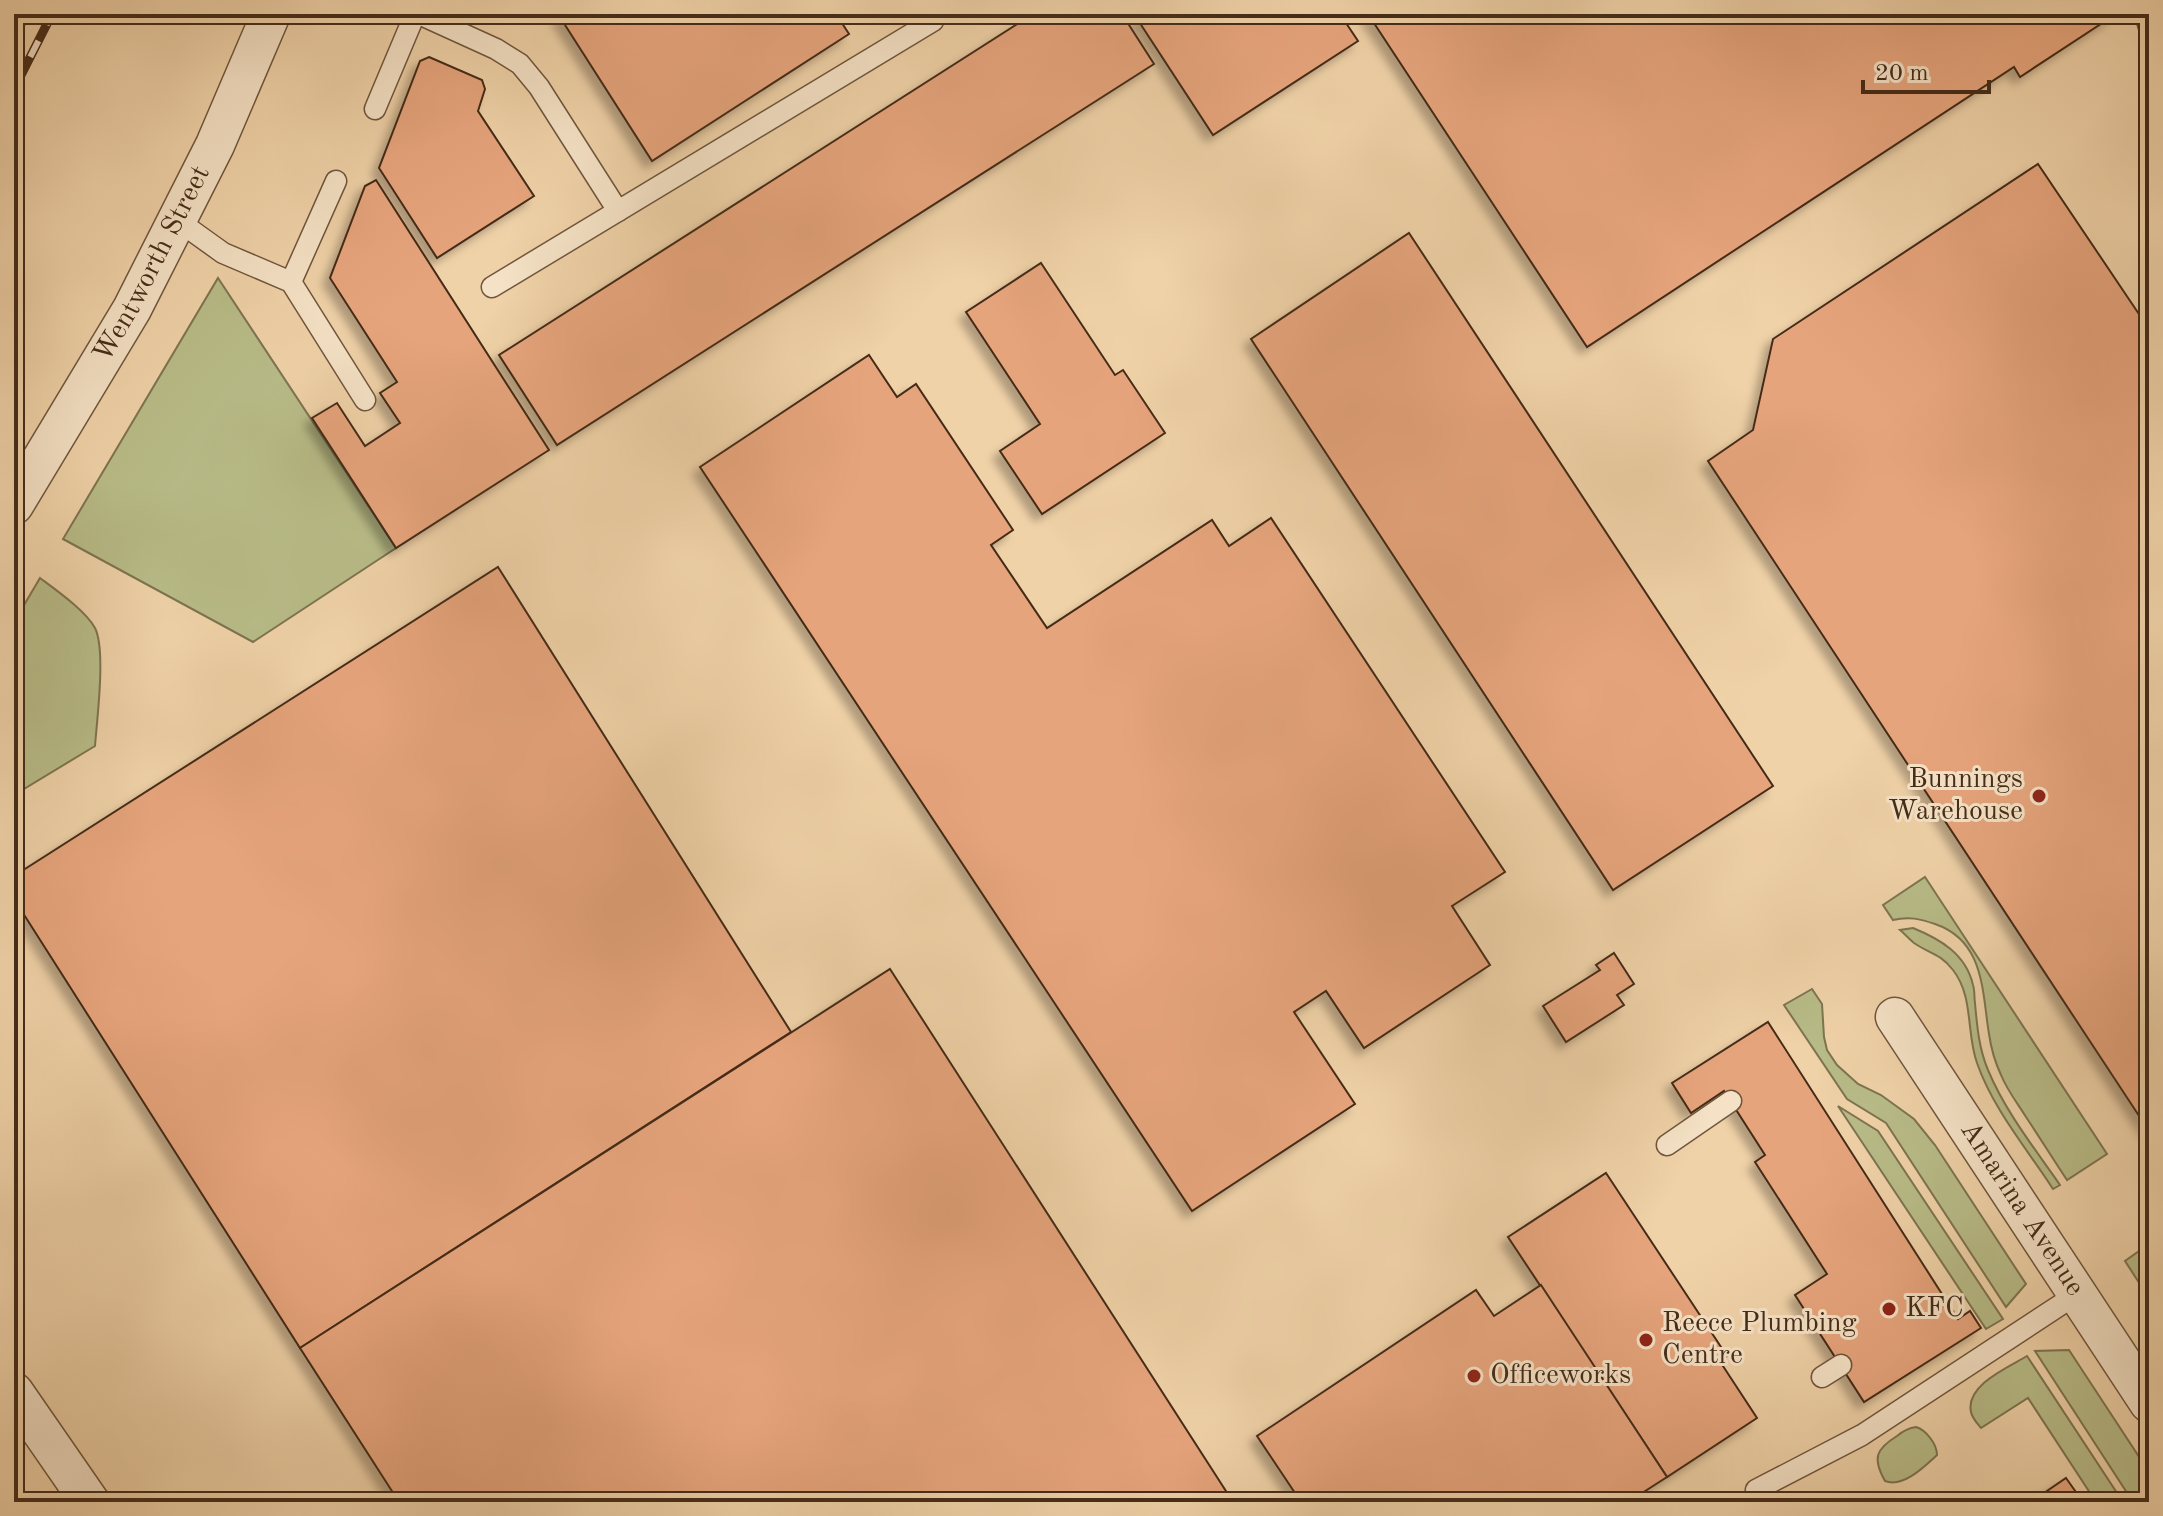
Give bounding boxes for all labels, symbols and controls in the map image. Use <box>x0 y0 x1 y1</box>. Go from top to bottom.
scale bar <box>1863 44 1989 94</box>
text: 20 m <box>1875 62 1929 86</box>
street label: Wentworth Street <box>89 162 216 367</box>
place label: Bunnings Warehouse <box>1888 766 2023 826</box>
marker: Bunnings Warehouse <box>2030 787 2048 805</box>
street label: Amarina Avenue <box>1954 1117 2089 1301</box>
place label: KFC <box>1905 1295 1964 1323</box>
marker: KFC <box>1880 1300 1898 1318</box>
place label: Reece Plumbing Centre <box>1662 1310 1857 1370</box>
marker: Reece Plumbing Centre <box>1637 1331 1655 1349</box>
place label: Officeworks <box>1490 1362 1631 1390</box>
marker: Officeworks <box>1465 1367 1483 1385</box>

